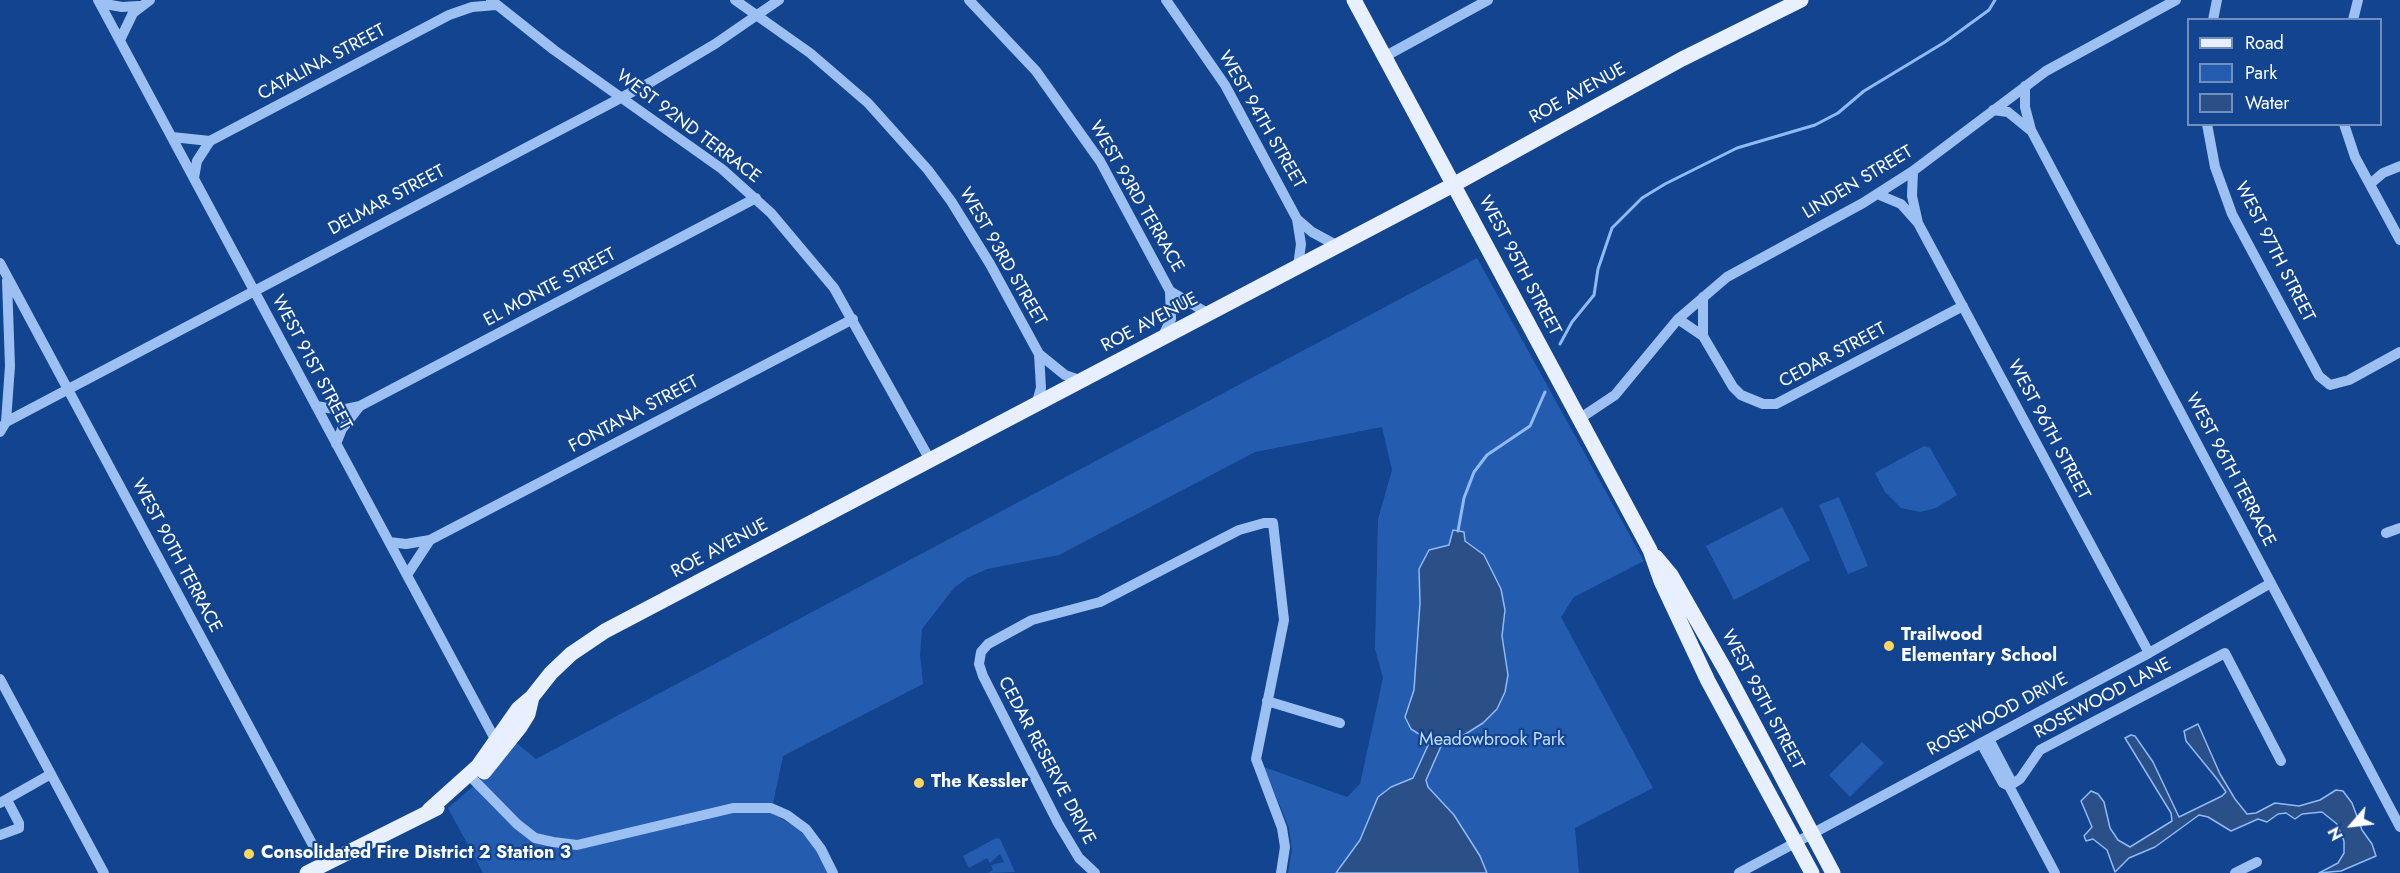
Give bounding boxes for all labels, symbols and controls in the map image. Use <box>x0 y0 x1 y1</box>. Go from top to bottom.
legend <box>2187 18 2382 126</box>
street label: CATALINA STREET <box>255 20 389 106</box>
text: Road <box>2245 30 2284 56</box>
street label: WEST 94TH STREET <box>1213 47 1309 193</box>
street label: ROE AVENUE <box>1526 59 1630 129</box>
text: Park <box>2245 60 2277 86</box>
street label: WEST 92ND TERRACE <box>611 66 765 188</box>
text: Water <box>2245 90 2289 116</box>
street label: WEST 93RD TERRACE <box>1084 117 1188 277</box>
street label: LINDEN STREET <box>1799 142 1917 224</box>
street label: DELMAR STREET <box>325 161 449 241</box>
street label: WEST 97TH STREET <box>2229 178 2319 326</box>
street label: WEST 93RD STREET <box>954 184 1050 330</box>
street label: WEST 95TH STREET <box>1473 193 1565 339</box>
street label: EL MONTE STREET <box>480 244 620 332</box>
street label: ROE AVENUE <box>1098 288 1202 358</box>
street label: WEST 91ST STREET <box>266 292 356 434</box>
street label: CEDAR STREET <box>1776 319 1890 393</box>
street label: WEST 96TH STREET <box>2002 356 2094 504</box>
street label: FONTANA STREET <box>566 372 702 458</box>
street label: WEST 96TH TERRACE <box>2180 390 2280 550</box>
street label: WEST 90TH TERRACE <box>126 475 226 637</box>
street label: ROE AVENUE <box>668 514 772 584</box>
place label: Trailwood Elementary School <box>1901 625 2057 668</box>
street label: WEST 95TH STREET <box>1716 627 1808 773</box>
marker: Trailwood Elementary School <box>1882 639 1896 653</box>
street label: ROSEWOOD LANE <box>2031 654 2175 744</box>
street label: ROSEWOOD DRIVE <box>1924 669 2072 761</box>
street label: CEDAR RESERVE DRIVE <box>993 673 1099 849</box>
park label: Meadowbrook Park <box>1419 730 1565 752</box>
place label: The Kessler <box>931 772 1028 794</box>
marker: The Kessler <box>912 776 926 790</box>
north arrow <box>2322 795 2382 855</box>
text: N <box>2323 823 2349 845</box>
place label: Consolidated Fire District 2 Station 3 <box>261 843 571 865</box>
marker: Consolidated Fire District 2 Station 3 <box>242 847 256 861</box>

